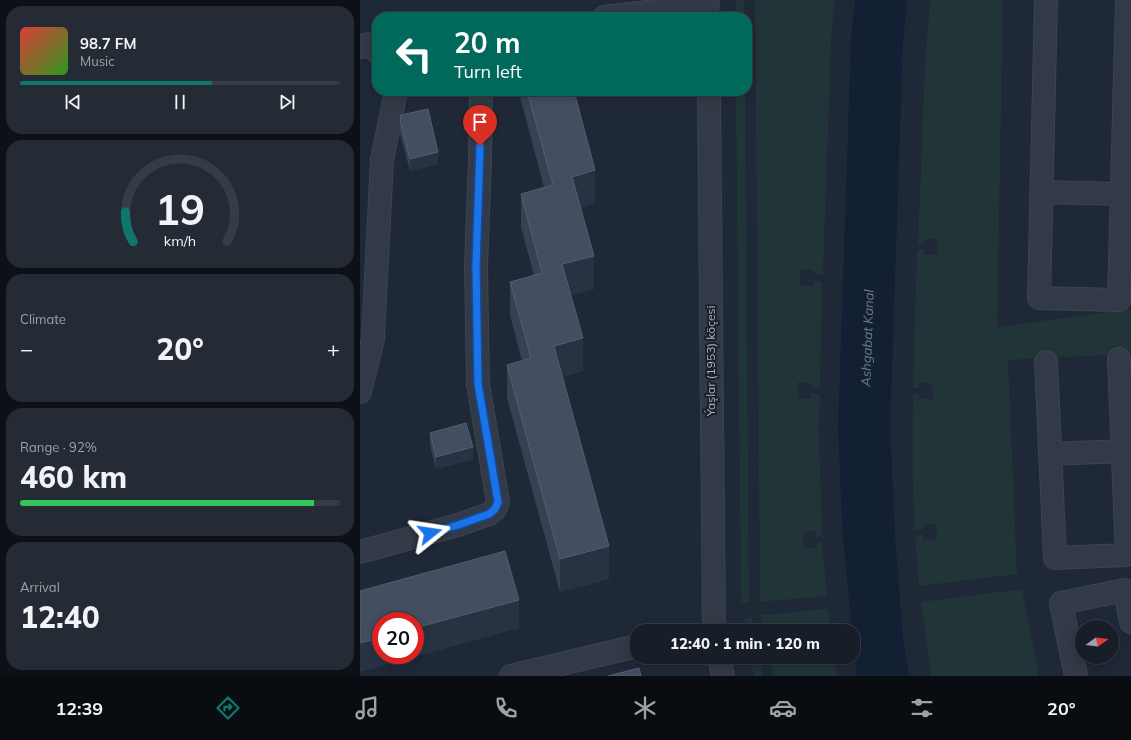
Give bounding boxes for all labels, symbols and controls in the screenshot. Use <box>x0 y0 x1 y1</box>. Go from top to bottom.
text: 20 m <box>454 25 520 60</box>
icon: left <box>388 28 440 80</box>
text: 98.7 FM <box>80 34 136 53</box>
text: Music <box>80 53 115 69</box>
text: Turn left <box>454 60 522 83</box>
icon: previous <box>62 91 84 113</box>
icon: pause <box>169 91 191 113</box>
icon: next <box>276 91 298 113</box>
pin <box>463 105 497 146</box>
icon: arrive <box>469 111 491 133</box>
text: 19 <box>155 183 205 235</box>
text: km/h <box>164 232 196 250</box>
water label: Ashgabat Kanal <box>857 288 877 388</box>
street label: Ýaşlar (1953) köçesi <box>703 306 718 417</box>
text: Climate <box>20 311 66 327</box>
text: 20° <box>156 330 204 368</box>
text: − <box>20 335 33 363</box>
text: + <box>327 335 340 363</box>
text: Range · 92% <box>20 439 97 455</box>
text: 460 km <box>20 458 127 496</box>
position arrow <box>409 512 451 554</box>
text: Arrival <box>20 579 60 595</box>
text: 12:40 <box>20 598 100 636</box>
speed limit sign: 20 <box>372 612 424 664</box>
north arrow <box>1075 620 1119 664</box>
map controls <box>1075 620 1119 664</box>
text: 12:40 · 1 min · 120 m <box>670 634 820 653</box>
icon: directions <box>214 694 242 722</box>
icon: music <box>353 694 381 722</box>
icon: phone <box>492 694 520 722</box>
icon: climate <box>631 694 659 722</box>
icon: car <box>769 694 797 722</box>
icon: filters <box>908 694 936 722</box>
text: 12:39 <box>55 697 103 720</box>
text: 20° <box>1047 697 1076 720</box>

